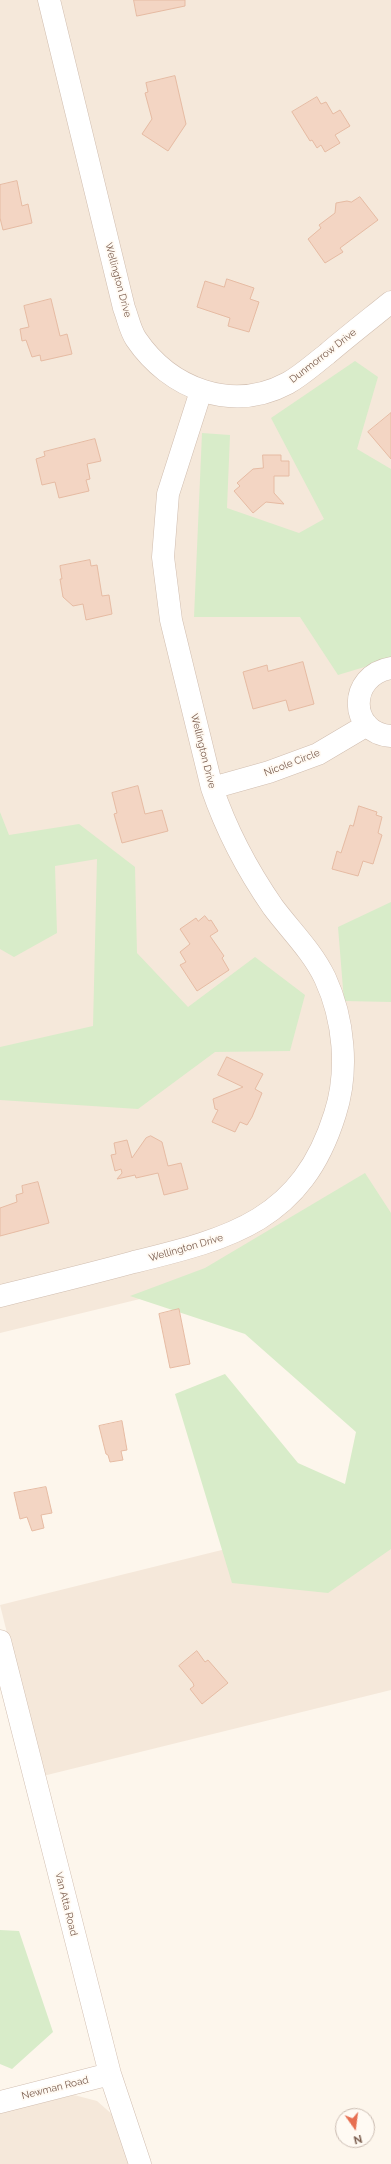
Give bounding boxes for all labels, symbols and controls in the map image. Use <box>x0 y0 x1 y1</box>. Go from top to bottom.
street label: Wellington Drive <box>102 241 134 319</box>
street label: Dunmorrow Drive <box>287 326 359 386</box>
street label: Wellington Drive <box>188 712 218 790</box>
street label: Nicole Circle <box>262 747 322 779</box>
street label: Wellington Drive <box>147 1232 225 1264</box>
street label: Van Atta Road <box>52 1871 80 1937</box>
street label: Newman Road <box>20 2074 90 2102</box>
north arrow <box>335 2108 375 2148</box>
text: N <box>352 2132 363 2146</box>

